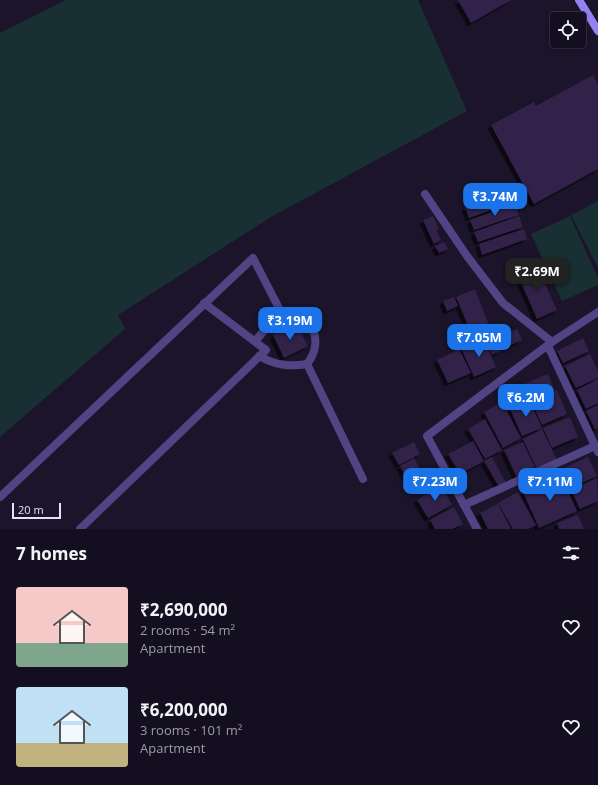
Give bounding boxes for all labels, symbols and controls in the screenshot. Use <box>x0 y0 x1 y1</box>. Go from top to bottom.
map controls <box>550 12 586 48</box>
button: locate <box>550 12 586 48</box>
pin: ₹3.74M <box>462 183 528 217</box>
text: ₹3.74M <box>472 187 518 205</box>
pin: ₹2.69M <box>504 258 570 292</box>
text: ₹2.69M <box>514 262 560 280</box>
pin: ₹3.19M <box>257 307 323 341</box>
text: ₹3.19M <box>267 311 313 329</box>
pin: ₹7.05M <box>446 324 512 358</box>
text: ₹7.05M <box>456 328 502 346</box>
pin: ₹6.2M <box>498 384 554 418</box>
text: ₹6.2M <box>507 388 545 406</box>
pin: ₹7.23M <box>402 468 468 502</box>
pin: ₹7.11M <box>517 468 583 502</box>
text: ₹7.23M <box>412 472 458 490</box>
text: ₹7.11M <box>527 472 573 490</box>
scale bar <box>12 501 61 520</box>
text: 20 m <box>18 502 44 517</box>
text: 7 homes <box>16 542 87 565</box>
icon: filters <box>560 542 582 564</box>
text: ₹2,690,000 <box>140 598 227 621</box>
icon: home <box>48 603 96 651</box>
icon: heart <box>560 616 582 638</box>
text: 2 rooms · 54 m² <box>140 621 235 639</box>
text: Apartment <box>140 639 205 657</box>
text: ₹6,200,000 <box>140 698 227 721</box>
icon: home <box>48 703 96 751</box>
icon: heart <box>560 716 582 738</box>
text: 3 rooms · 101 m² <box>140 721 242 739</box>
text: Apartment <box>140 739 205 757</box>

